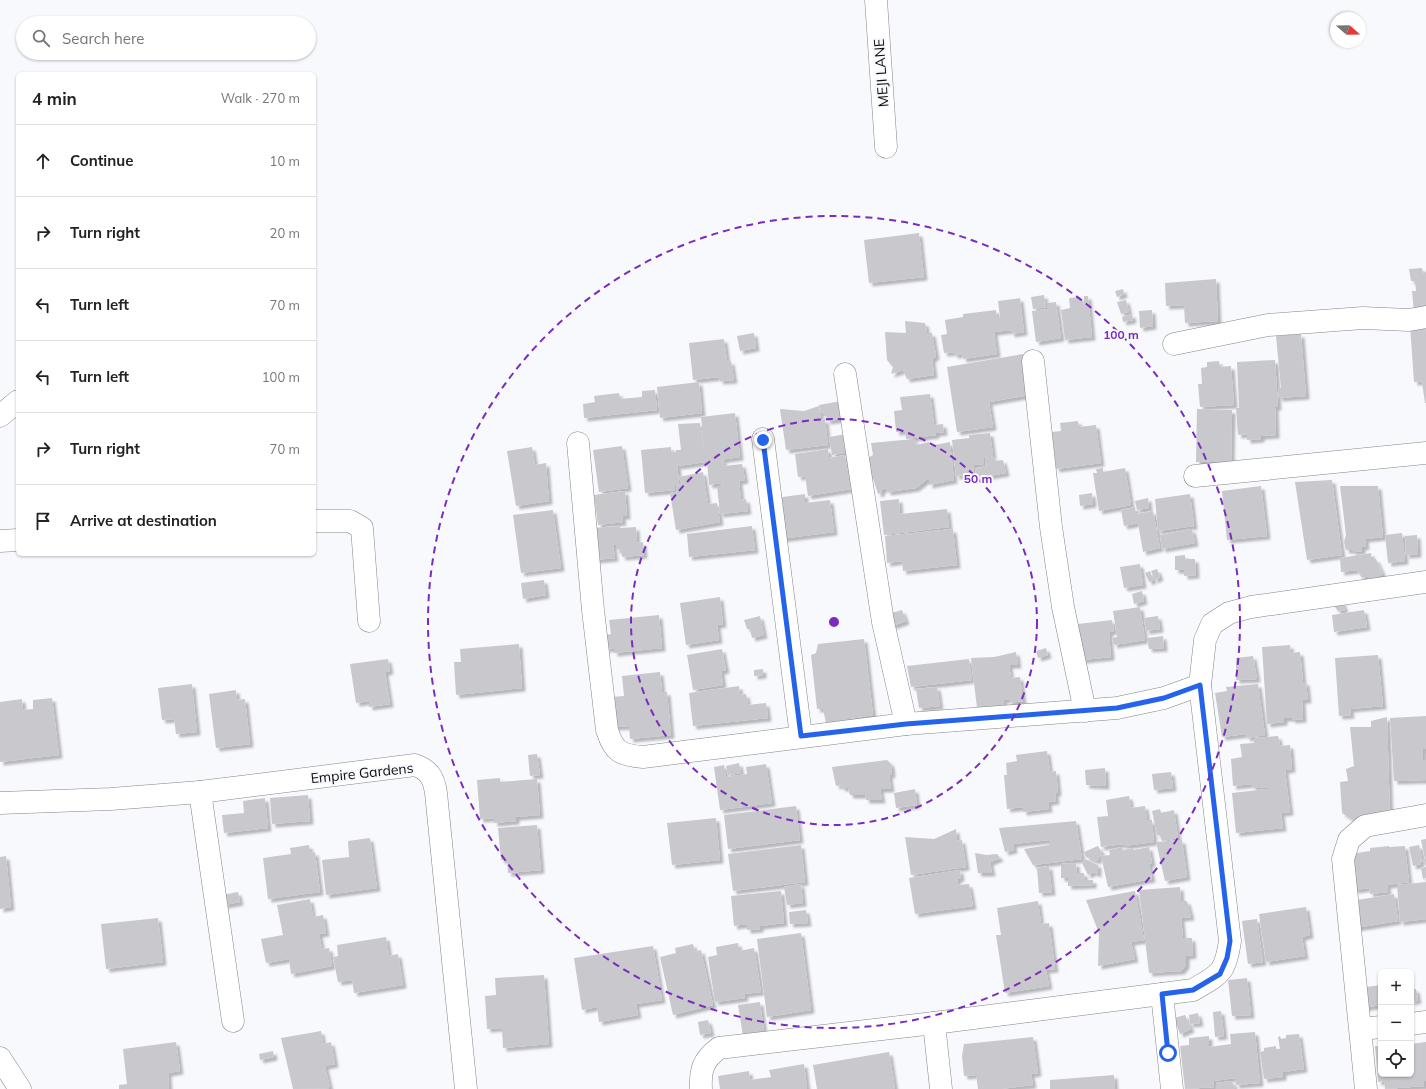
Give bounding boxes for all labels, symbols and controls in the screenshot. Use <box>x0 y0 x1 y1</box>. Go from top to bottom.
north arrow <box>1330 12 1366 48</box>
search box <box>16 16 316 60</box>
icon: search <box>30 27 52 49</box>
text: Search here <box>62 29 144 48</box>
street label: MEJI LANE <box>870 38 892 108</box>
text: 4 min <box>32 88 77 109</box>
text: Walk · 270 m <box>221 90 300 106</box>
icon: ahead <box>32 150 54 172</box>
text: Continue <box>70 151 133 170</box>
text: 10 m <box>270 153 300 169</box>
icon: right <box>32 222 54 244</box>
text: Turn right <box>70 223 140 242</box>
text: 20 m <box>270 225 300 241</box>
icon: left <box>32 294 54 316</box>
text: Turn left <box>70 295 129 314</box>
text: 70 m <box>270 297 300 313</box>
text: 100 m <box>1103 327 1139 342</box>
icon: left <box>32 366 54 388</box>
text: Turn left <box>70 367 129 386</box>
text: 100 m <box>262 369 300 385</box>
route end <box>754 431 772 449</box>
icon: right <box>32 438 54 460</box>
text: Turn right <box>70 439 140 458</box>
text: 70 m <box>270 441 300 457</box>
text: 50 m <box>964 471 992 486</box>
icon: arrive <box>32 510 54 532</box>
text: Arrive at destination <box>70 511 217 530</box>
centre of rings <box>827 615 841 629</box>
street label: Empire Gardens <box>310 759 414 787</box>
map controls <box>1378 969 1414 1077</box>
button: + <box>1378 969 1414 1005</box>
button: − <box>1378 1005 1414 1041</box>
button: locate <box>1378 1041 1414 1077</box>
route start <box>1159 1044 1177 1062</box>

